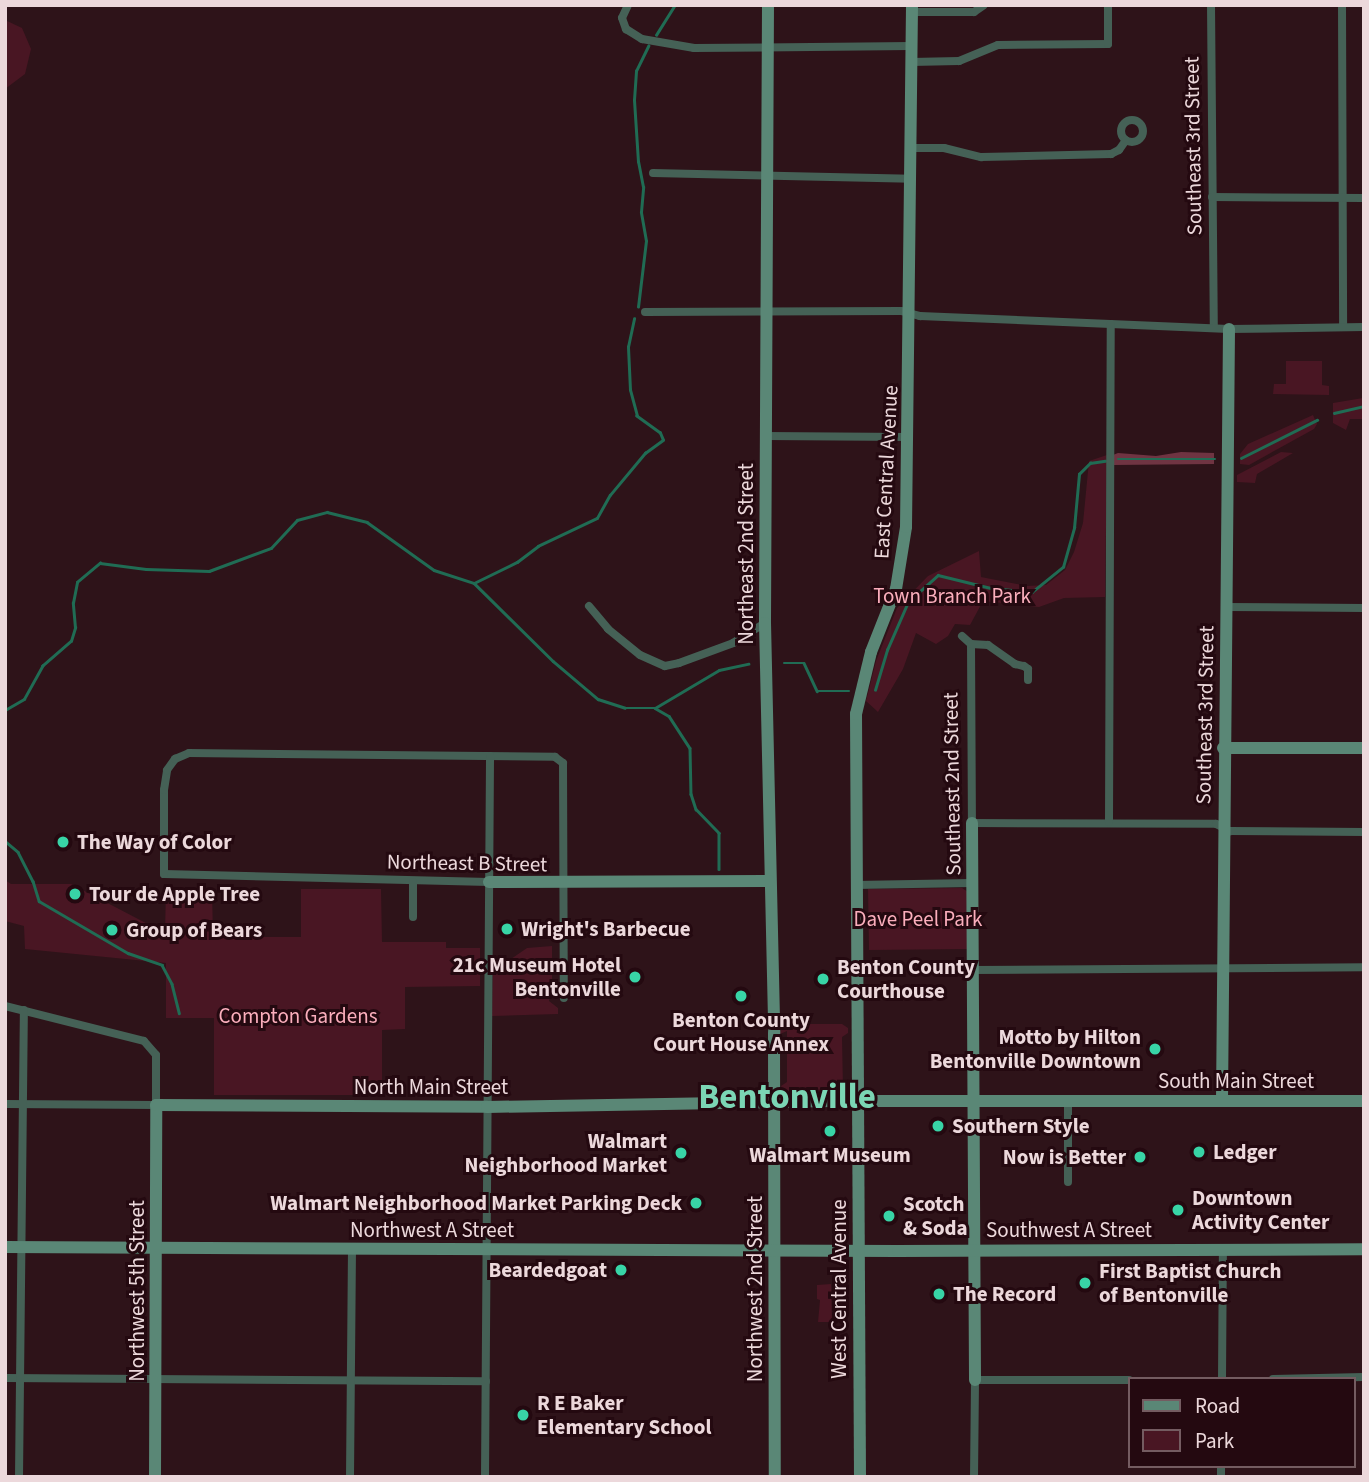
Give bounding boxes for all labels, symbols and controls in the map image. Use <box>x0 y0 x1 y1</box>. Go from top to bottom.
street label: Southeast 3rd Street <box>1179 56 1207 236</box>
street label: East Central Avenue <box>869 384 903 560</box>
street label: Northeast 2nd Street <box>733 463 759 645</box>
park label: Town Branch Park <box>873 583 1031 609</box>
street label: Southeast 3rd Street <box>1191 625 1219 805</box>
street label: Southeast 2nd Street <box>938 692 966 876</box>
place label: The Way of Color <box>77 829 232 855</box>
marker: The Way of Color <box>55 834 71 850</box>
street label: Northeast B Street <box>387 849 547 877</box>
place label: Tour de Apple Tree <box>89 881 260 907</box>
marker: Tour de Apple Tree <box>67 886 83 902</box>
park label: Dave Peel Park <box>854 906 982 932</box>
place label: Wright's Barbecue <box>521 916 691 942</box>
place label: Group of Bears <box>126 917 262 943</box>
marker: Wright's Barbecue <box>499 921 515 937</box>
marker: Group of Bears <box>104 922 120 938</box>
place label: 21c Museum Hotel Bentonville <box>453 952 621 1002</box>
place label: Benton County Courthouse <box>837 954 975 1004</box>
marker: 21c Museum Hotel Bentonville <box>627 969 643 985</box>
marker: Benton County Courthouse <box>815 971 831 987</box>
marker: Benton County Court House Annex <box>733 988 749 1004</box>
park label: Compton Gardens <box>219 1003 377 1029</box>
place label: Benton County Court House Annex <box>653 1007 829 1057</box>
place label: Motto by Hilton Bentonville Downtown <box>930 1024 1141 1074</box>
marker: Motto by Hilton Bentonville Downtown <box>1147 1041 1163 1057</box>
street label: South Main Street <box>1158 1068 1314 1094</box>
street label: North Main Street <box>354 1074 508 1100</box>
district label: Bentonville <box>698 1076 876 1118</box>
place label: Southern Style <box>952 1113 1090 1139</box>
marker: Southern Style <box>930 1118 946 1134</box>
marker: Walmart Museum <box>822 1123 838 1139</box>
place label: Walmart Neighborhood Market <box>465 1128 667 1178</box>
place label: Ledger <box>1213 1139 1277 1165</box>
place label: Walmart Museum <box>749 1142 911 1168</box>
place label: Now is Better <box>1003 1144 1126 1170</box>
marker: Ledger <box>1191 1144 1207 1160</box>
marker: Walmart Neighborhood Market <box>673 1145 689 1161</box>
marker: Now is Better <box>1132 1149 1148 1165</box>
place label: Downtown Activity Center <box>1192 1185 1329 1235</box>
place label: Walmart Neighborhood Market Parking Deck <box>270 1190 682 1216</box>
place label: Scotch & Soda <box>903 1191 968 1241</box>
marker: Walmart Neighborhood Market Parking Deck <box>688 1195 704 1211</box>
street label: Northwest 2nd Street <box>742 1196 768 1382</box>
street label: West Central Avenue <box>826 1199 852 1379</box>
street label: Northwest 5th Street <box>124 1200 150 1382</box>
marker: Downtown Activity Center <box>1170 1202 1186 1218</box>
marker: Scotch & Soda <box>881 1208 897 1224</box>
street label: Northwest A Street <box>350 1217 514 1243</box>
street label: Southwest A Street <box>986 1217 1152 1243</box>
place label: Beardedgoat <box>489 1257 607 1283</box>
place label: First Baptist Church of Bentonville <box>1099 1258 1281 1308</box>
marker: Beardedgoat <box>613 1262 629 1278</box>
marker: First Baptist Church of Bentonville <box>1077 1275 1093 1291</box>
place label: The Record <box>953 1281 1056 1307</box>
marker: The Record <box>931 1286 947 1302</box>
legend <box>1128 1377 1355 1468</box>
place label: R E Baker Elementary School <box>537 1390 711 1440</box>
text: Road <box>1195 1391 1240 1421</box>
marker: R E Baker Elementary School <box>515 1407 531 1423</box>
text: Park <box>1195 1426 1234 1456</box>

